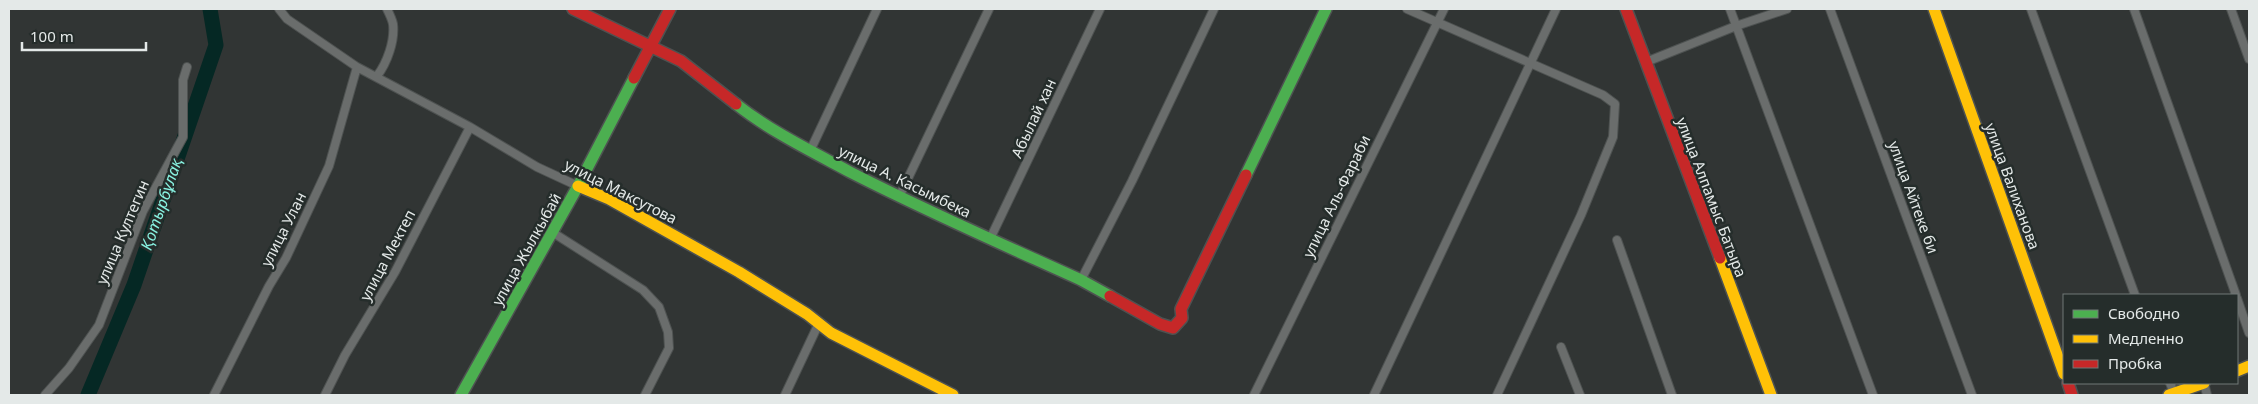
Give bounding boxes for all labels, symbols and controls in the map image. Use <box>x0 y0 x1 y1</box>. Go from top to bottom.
scale bar <box>22 20 146 52</box>
text: 100 m <box>30 26 74 46</box>
street label: Абылай хан <box>1006 75 1060 161</box>
street label: улица Алпамыс Батыра <box>1672 114 1752 280</box>
street label: улица Валиханова <box>1981 120 2045 252</box>
street label: улица Аль-Фараби <box>1298 131 1374 261</box>
street label: улица Айтеке би <box>1884 138 1944 256</box>
street label: улица А. Касымбека <box>835 140 975 222</box>
water label: Қотырбұлақ <box>135 154 187 253</box>
street label: улица Максутова <box>561 154 681 228</box>
street label: улица Култегин <box>91 177 153 287</box>
street label: улица Улан <box>256 188 310 270</box>
street label: улица Жылкыбай <box>487 189 565 309</box>
street label: улица Мектеп <box>355 206 419 304</box>
legend <box>2063 294 2238 384</box>
text: Свободно <box>2108 303 2180 323</box>
text: Медленно <box>2108 328 2184 348</box>
text: Пробка <box>2108 353 2162 373</box>

